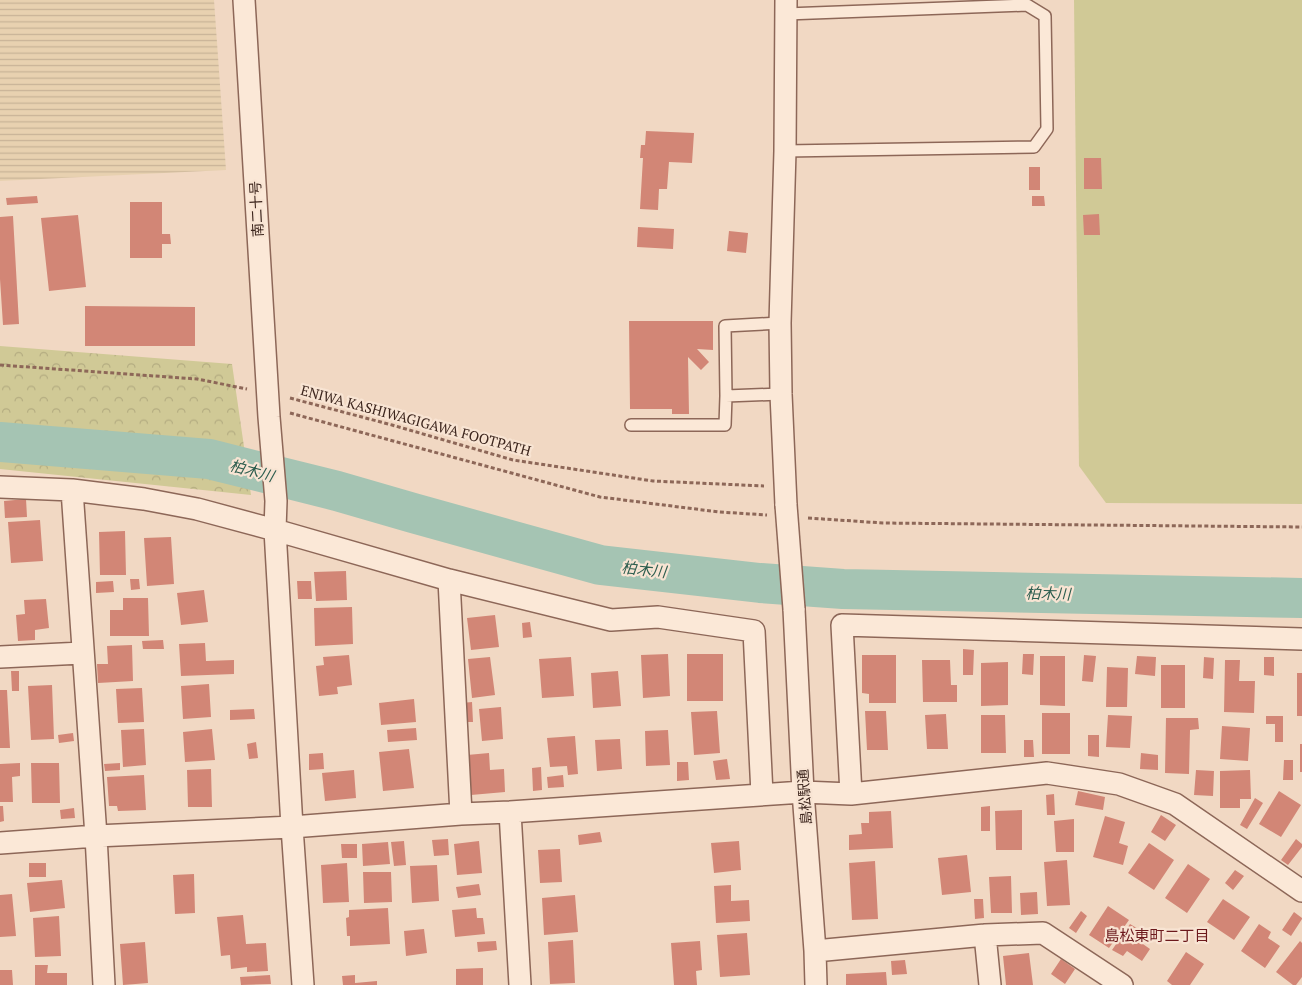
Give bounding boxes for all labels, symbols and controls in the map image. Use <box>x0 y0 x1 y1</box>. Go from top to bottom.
street label: 南二十号 <box>245 181 267 237</box>
street label: ENIWA KASHIWAGIGAWA FOOTPATH <box>299 380 533 460</box>
water label: 柏木川 <box>228 455 278 486</box>
water label: 柏木川 <box>621 557 669 582</box>
water label: 柏木川 <box>1025 583 1073 603</box>
street label: 島松駅通 <box>793 768 815 826</box>
district label: 島松東町二丁目 <box>1104 925 1210 945</box>

